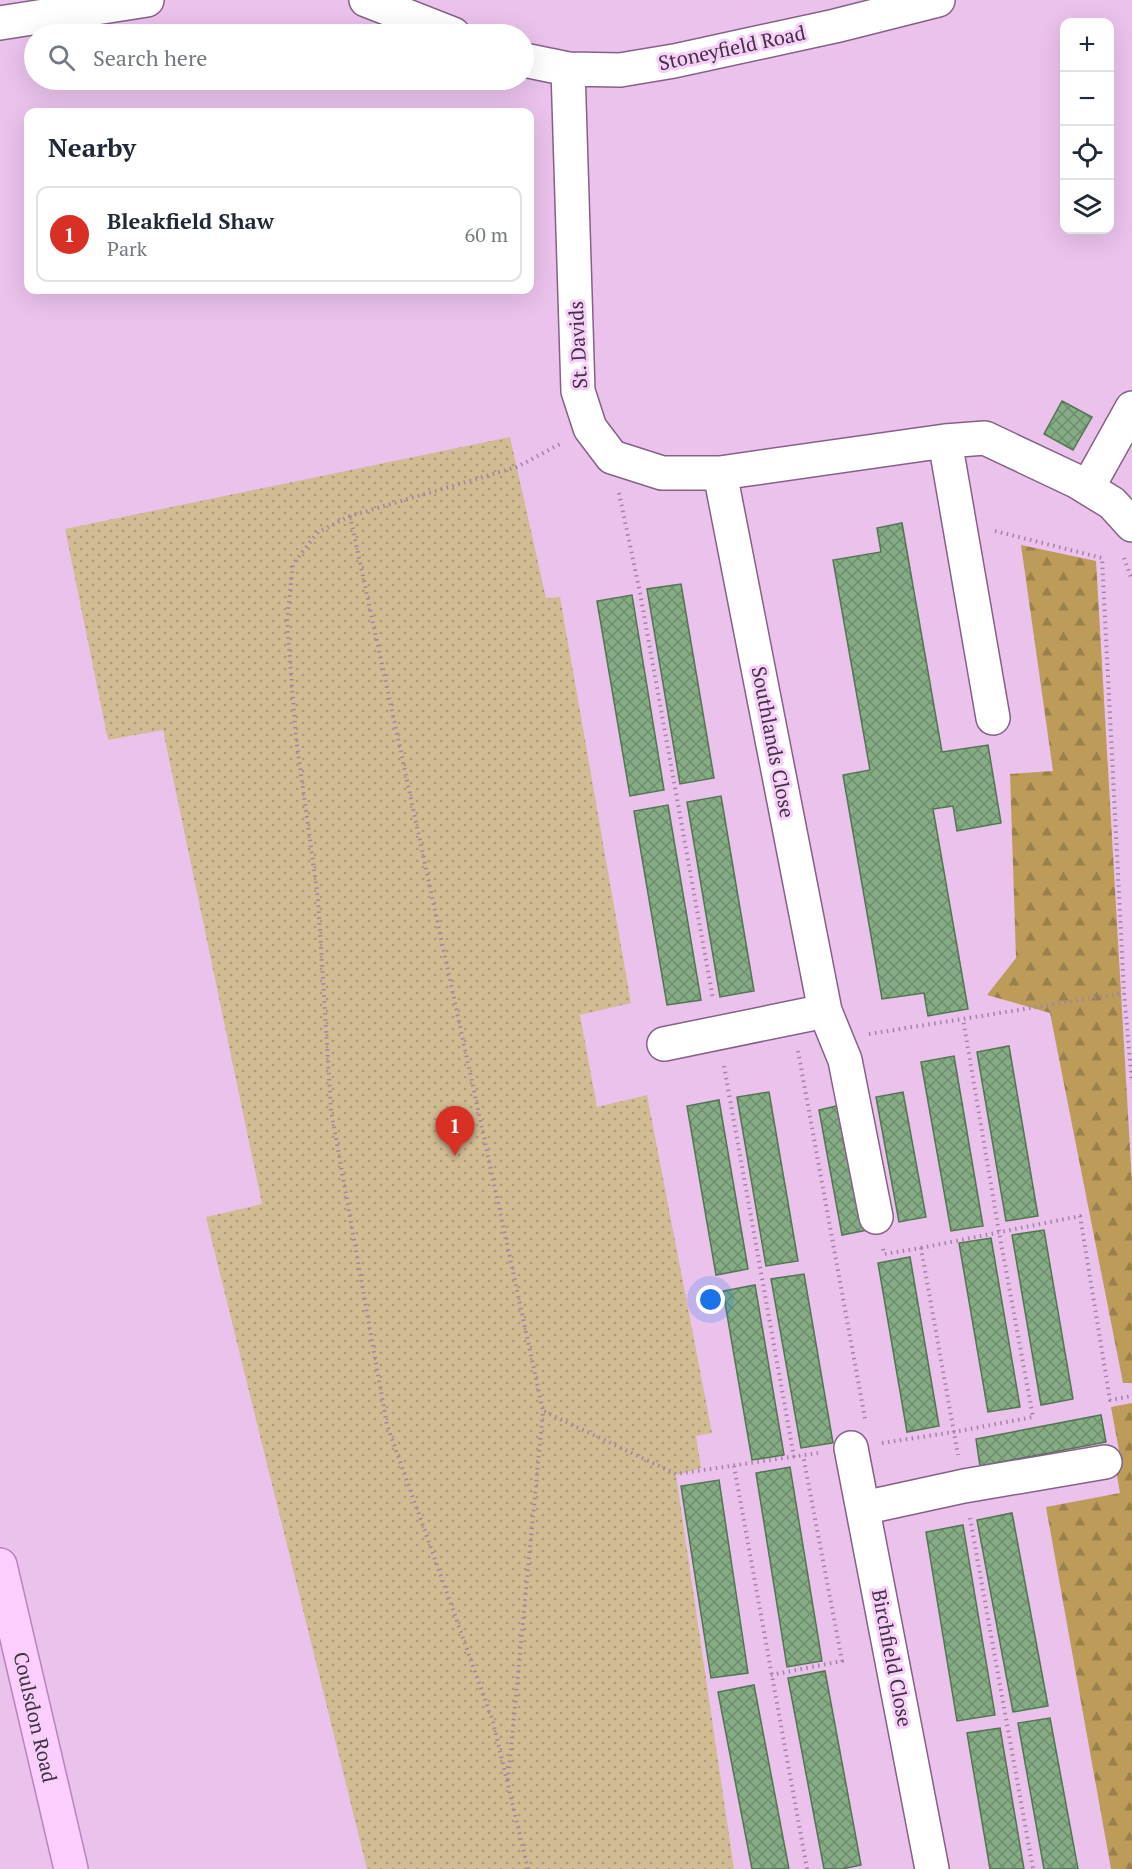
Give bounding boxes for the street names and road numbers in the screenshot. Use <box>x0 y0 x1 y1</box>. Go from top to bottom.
street label: Stoneyfield Road <box>656 19 808 76</box>
street label: St. Davids <box>562 300 593 390</box>
street label: Southlands Close <box>746 664 801 820</box>
street label: Birchfield Close <box>866 1587 919 1729</box>
street label: Coulsdon Road <box>7 1649 64 1785</box>

